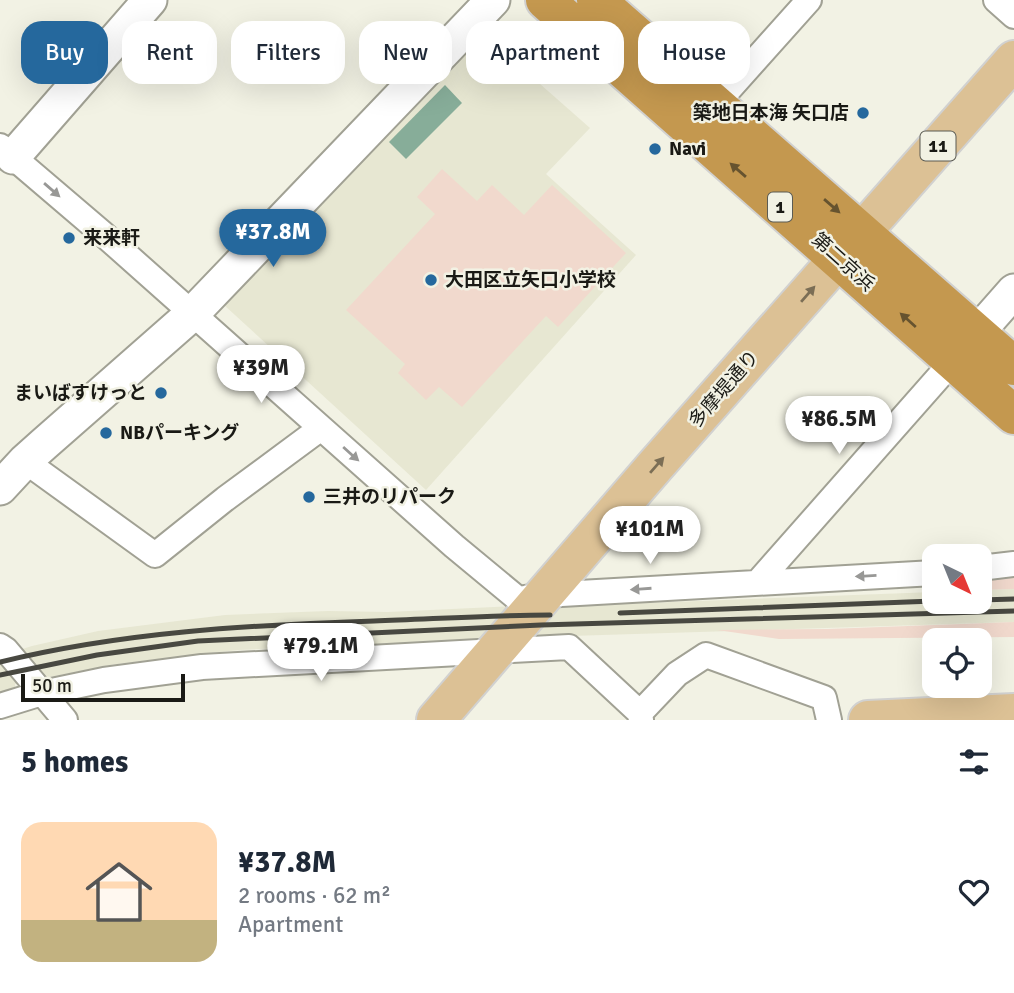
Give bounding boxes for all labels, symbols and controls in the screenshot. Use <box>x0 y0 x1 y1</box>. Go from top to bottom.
chip: Buy <box>21 21 108 84</box>
chip: Rent <box>122 21 217 84</box>
chip: Filters <box>231 21 345 84</box>
chip: New <box>359 21 452 84</box>
chip: Apartment <box>466 21 624 84</box>
chip: House <box>638 21 750 84</box>
place label: 築地日本海 矢口店 <box>693 101 849 125</box>
marker: 築地日本海 矢口店 <box>855 105 871 121</box>
road number: 11 <box>920 132 956 160</box>
place label: Navi <box>669 137 706 161</box>
marker: Navi <box>647 141 663 157</box>
one-way arrow <box>730 162 747 178</box>
one-way arrow <box>43 182 60 197</box>
road number: 1 <box>768 192 792 222</box>
one-way arrow <box>823 198 841 214</box>
pin: ¥37.8M <box>216 210 330 269</box>
text: ¥37.8M <box>235 217 311 246</box>
place label: 来来軒 <box>83 226 140 250</box>
street label: 第二京浜 <box>807 228 879 296</box>
marker: 来来軒 <box>61 230 77 246</box>
place label: 大田区立矢口小学校 <box>445 268 616 292</box>
marker: 大田区立矢口小学校 <box>423 272 439 288</box>
one-way arrow <box>800 285 816 303</box>
one-way arrow <box>900 313 917 329</box>
street label: 多摩堤通り <box>684 345 764 433</box>
pin: ¥39M <box>220 346 302 405</box>
text: ¥39M <box>233 353 289 382</box>
place label: まいばすけっと <box>14 381 147 405</box>
marker: まいばすけっと <box>153 385 169 401</box>
pin: ¥86.5M <box>782 396 896 456</box>
text: ¥86.5M <box>801 404 877 433</box>
place label: NBパーキング <box>120 421 239 445</box>
marker: NBパーキング <box>98 425 114 441</box>
one-way arrow <box>342 446 359 462</box>
one-way arrow <box>649 456 664 473</box>
place label: 三井のリパーク <box>323 485 456 509</box>
marker: 三井のリパーク <box>301 489 317 505</box>
pin: ¥101M <box>601 506 699 566</box>
text: ¥101M <box>616 514 684 543</box>
north arrow <box>922 544 992 614</box>
map controls <box>922 544 992 698</box>
one-way arrow <box>855 571 877 582</box>
one-way arrow <box>630 584 652 595</box>
pin: ¥79.1M <box>264 624 378 683</box>
button: locate <box>922 628 992 698</box>
text: ¥79.1M <box>283 631 359 660</box>
scale bar <box>21 671 186 703</box>
text: 50 m <box>32 674 72 698</box>
icon: filters <box>955 743 993 781</box>
text: 5 homes <box>21 744 128 781</box>
text: ¥37.8M <box>238 844 336 881</box>
icon: home <box>77 850 161 934</box>
icon: heart <box>955 873 993 911</box>
text: 2 rooms · 62 m² <box>238 881 391 910</box>
text: Apartment <box>238 910 343 939</box>

